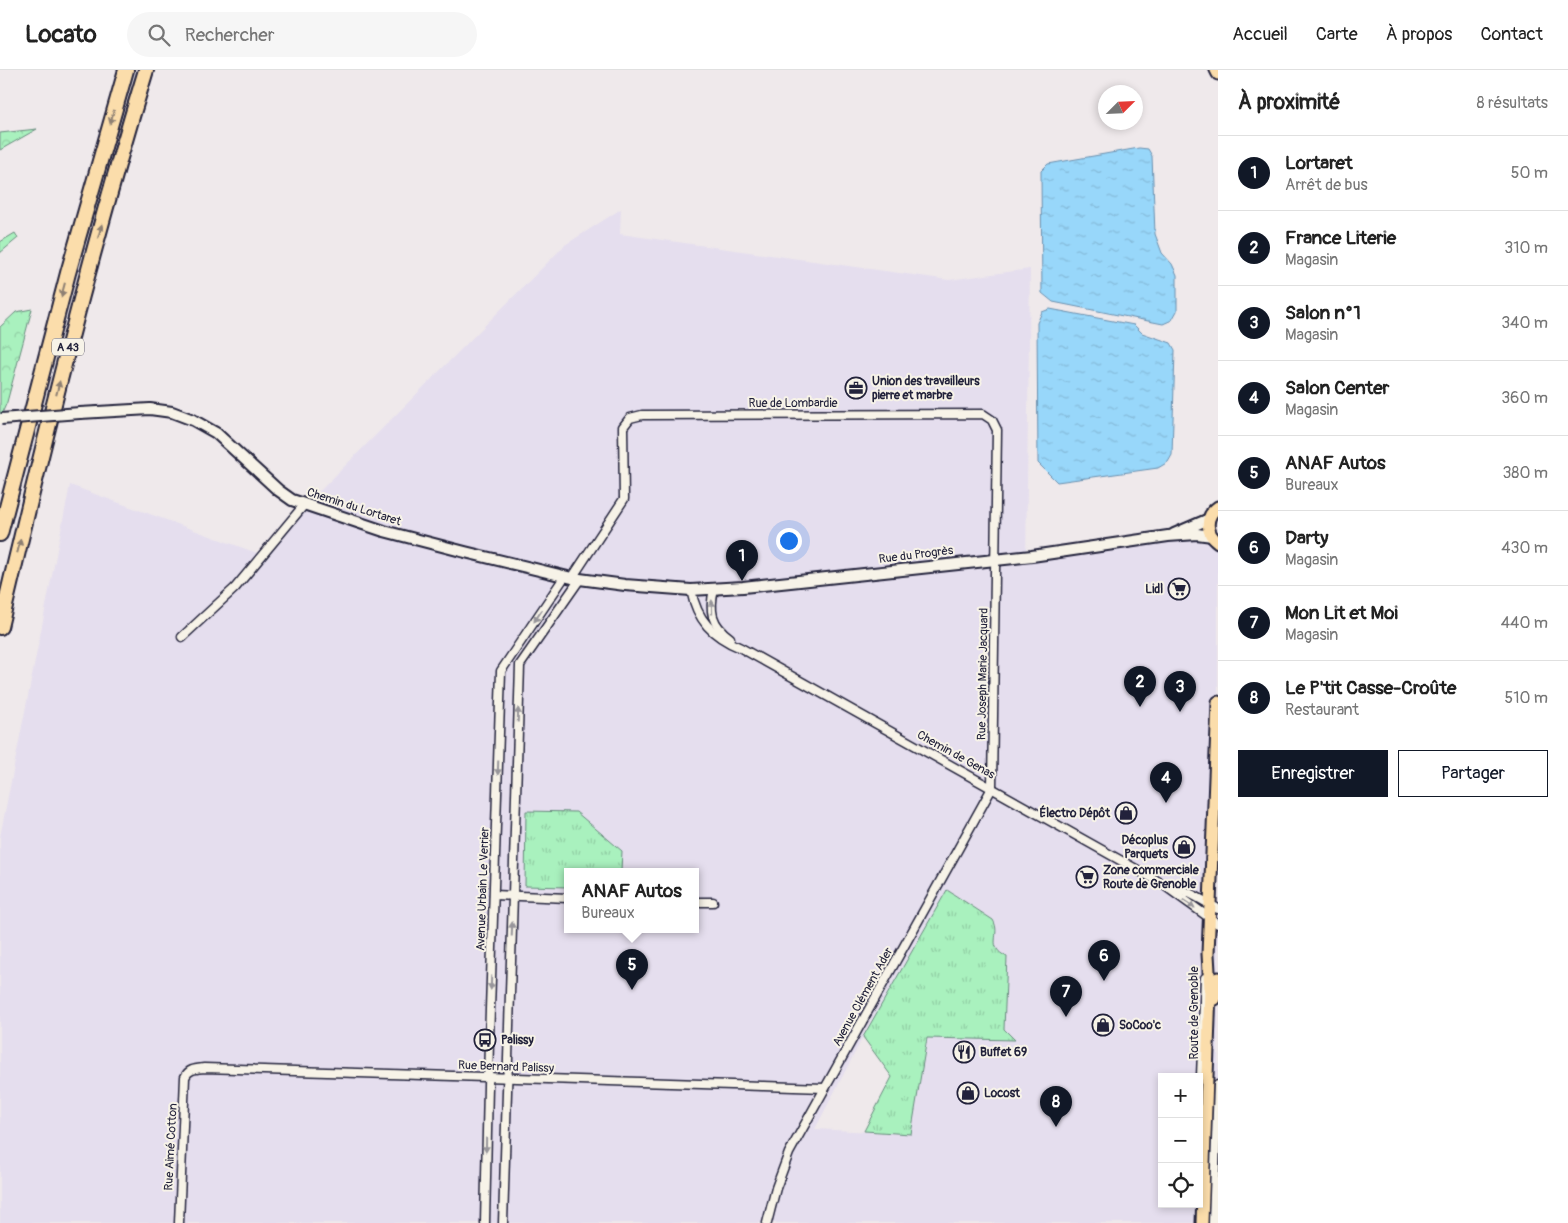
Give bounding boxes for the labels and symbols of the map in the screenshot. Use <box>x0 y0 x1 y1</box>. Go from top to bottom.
north arrow <box>1098 85 1143 130</box>
one-way arrow <box>107 109 115 124</box>
one-way arrow <box>96 223 104 238</box>
one-way arrow <box>59 282 67 298</box>
road number: A 43 <box>52 338 84 356</box>
place label: Union des travailleurs pierre et marbre <box>872 374 980 403</box>
office icon: Union des travailleurs pierre et marbre <box>844 376 868 400</box>
one-way arrow <box>54 380 62 395</box>
street label: Rue de Lombardie <box>749 396 838 411</box>
street label: Chemin du Lortaret <box>305 485 403 529</box>
your location <box>776 528 802 554</box>
one-way arrow <box>15 538 23 553</box>
pin: 1 <box>726 540 758 581</box>
street label: Rue du Progrès <box>878 543 955 567</box>
supermarket icon: Lidl <box>1167 577 1191 601</box>
place label: Lidl <box>1145 582 1163 597</box>
one-way arrow <box>708 598 716 614</box>
street label: Rue Joseph Marie Jacquard <box>974 607 992 740</box>
one-way arrow <box>533 610 543 623</box>
pin: 2 <box>1124 666 1156 707</box>
pin: 3 <box>1164 671 1196 712</box>
one-way arrow <box>515 706 523 722</box>
street label: Chemin de Genas <box>914 727 998 783</box>
one-way arrow <box>494 760 502 776</box>
pin: 4 <box>1150 762 1182 803</box>
shop icon: Électro Dépôt <box>1114 801 1138 825</box>
place label: Électro Dépôt <box>1040 805 1111 821</box>
street label: Avenue Urbain Le Verrier <box>473 826 493 951</box>
place label: Décoplus Parquets <box>1122 833 1169 862</box>
shop icon: Décoplus Parquets <box>1172 835 1196 859</box>
place label: Zone commerciale Route de Grenoble <box>1103 863 1200 892</box>
supermarket icon: Zone commerciale Route de Grenoble <box>1075 865 1099 889</box>
one-way arrow <box>1183 899 1196 909</box>
one-way arrow <box>508 921 516 937</box>
pin: 6 <box>1088 940 1120 981</box>
street label: Avenue Clément Ader <box>830 944 897 1049</box>
pin: 5 <box>616 949 648 990</box>
street label: Route de Grenoble <box>1187 966 1202 1060</box>
one-way arrow <box>487 975 495 991</box>
pin: 7 <box>1050 976 1082 1017</box>
shop icon: SoCoo'c <box>1091 1013 1115 1037</box>
place label: SoCoo'c <box>1119 1018 1161 1033</box>
bus stop icon: Palissy <box>473 1028 497 1052</box>
place label: Palissy <box>501 1033 534 1048</box>
restaurant icon: Buffet 69 <box>952 1040 976 1064</box>
place label: Buffet 69 <box>980 1045 1027 1060</box>
street label: Rue Bernard Palissy <box>458 1058 554 1076</box>
shop icon: Locost <box>956 1081 980 1105</box>
place label: Locost <box>984 1086 1021 1101</box>
pin: 8 <box>1040 1086 1072 1127</box>
street label: Rue Aimé Cotton <box>161 1103 181 1191</box>
one-way arrow <box>482 1137 490 1153</box>

